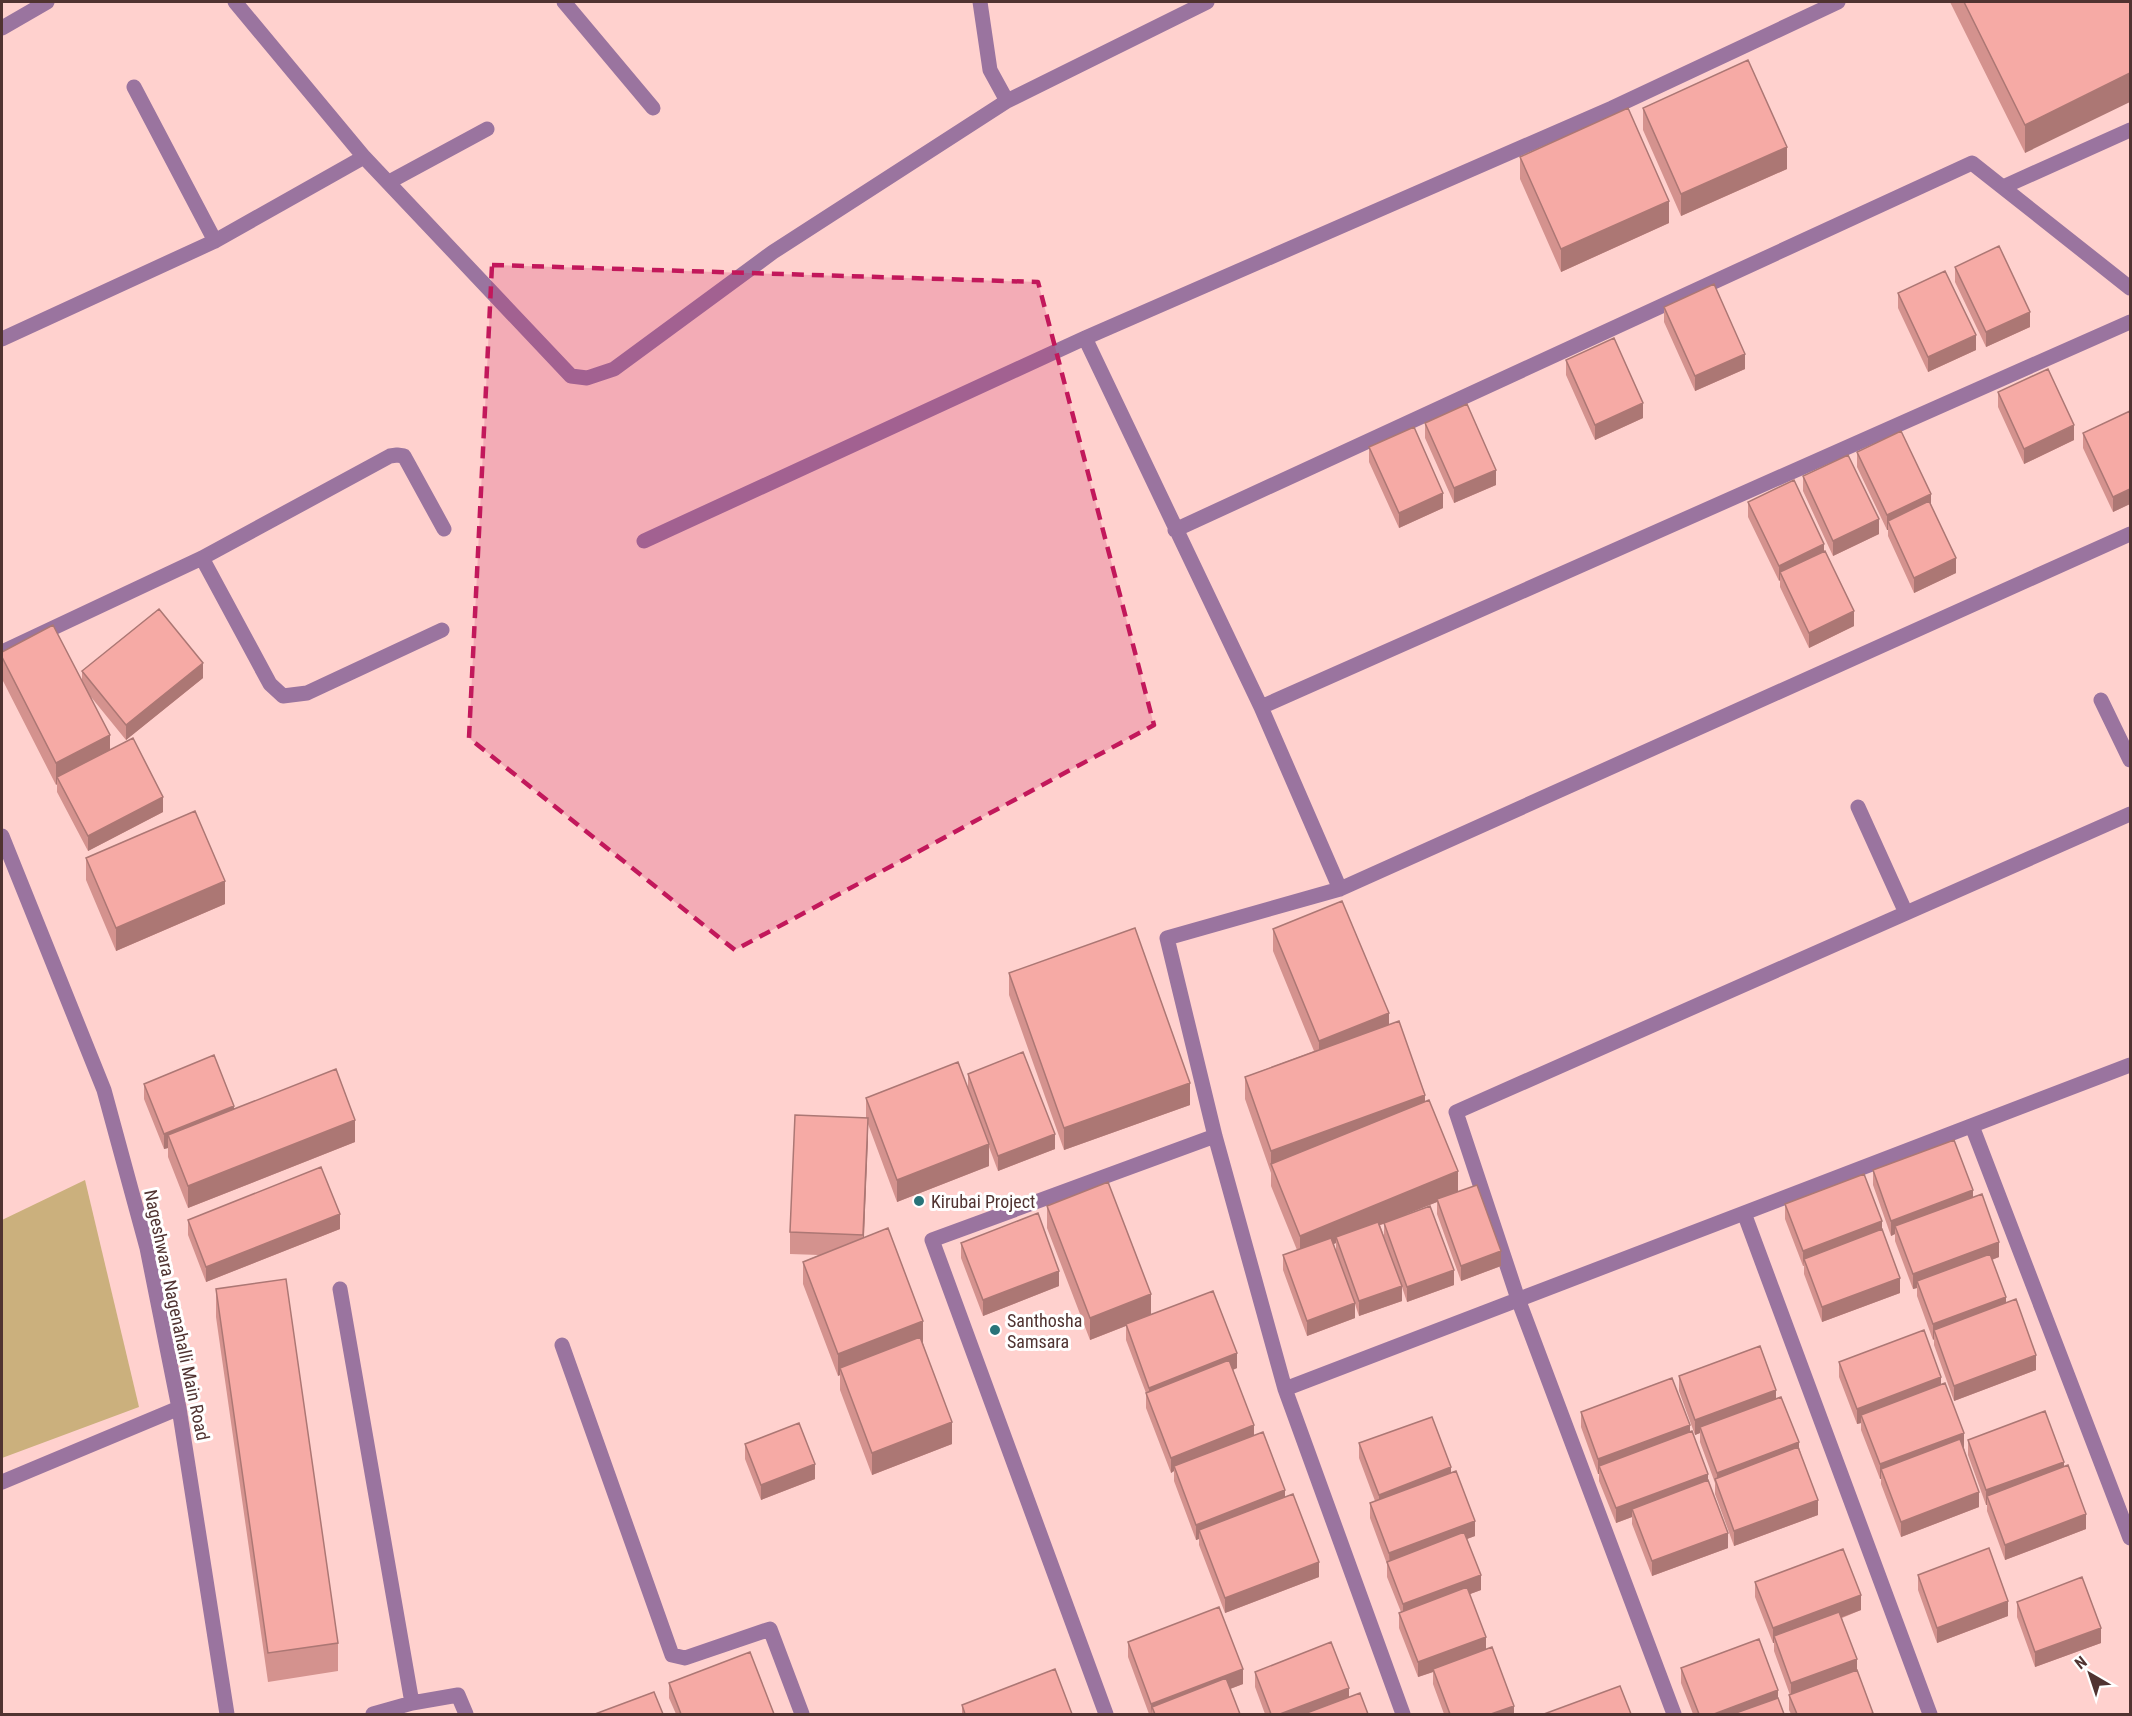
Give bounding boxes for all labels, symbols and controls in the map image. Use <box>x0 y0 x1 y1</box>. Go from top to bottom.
street label: Nageshwara Nagenahalli Main Road <box>140 1188 214 1442</box>
place label: Kirubai Project <box>931 1191 1035 1212</box>
marker: Kirubai Project <box>912 1194 926 1208</box>
place label: Santhosha Samsara <box>1007 1310 1082 1352</box>
marker: Santhosha Samsara <box>988 1323 1002 1337</box>
north arrow <box>2060 1644 2120 1704</box>
text: N <box>2071 1652 2091 1673</box>

